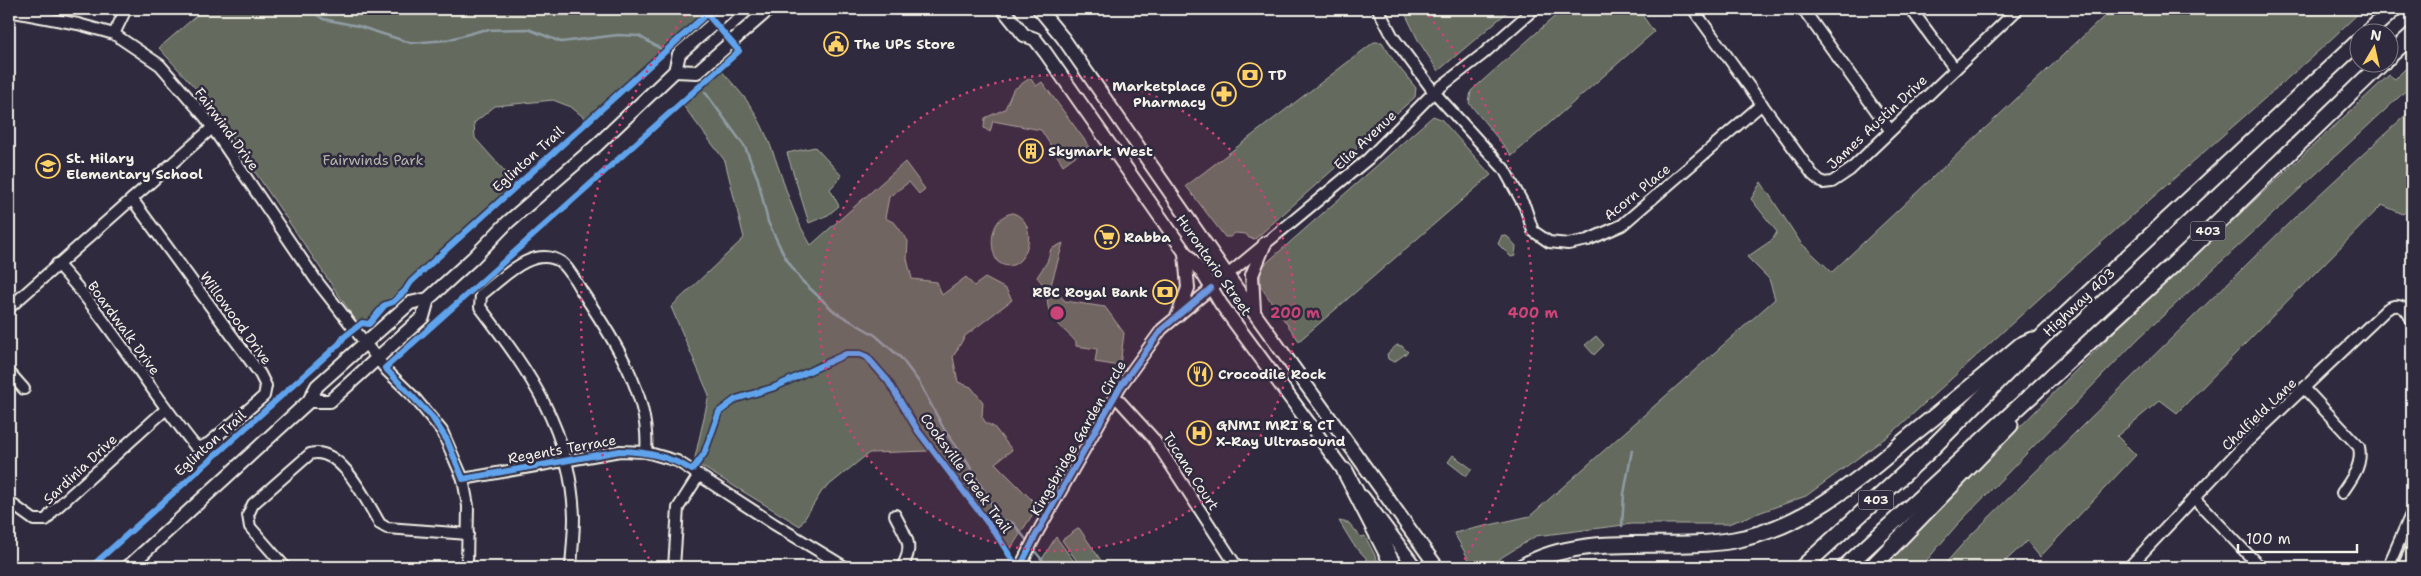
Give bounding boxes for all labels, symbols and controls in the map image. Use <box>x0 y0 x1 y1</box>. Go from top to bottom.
north arrow <box>2348 22 2398 72</box>
text: N <box>2369 25 2383 45</box>
public building icon: The UPS Store <box>823 31 849 57</box>
place label: The UPS Store <box>854 35 955 53</box>
bank icon: TD <box>1237 62 1263 88</box>
place label: TD <box>1268 66 1287 84</box>
street label: James Austin Drive <box>1823 71 1931 173</box>
place label: Marketplace Pharmacy <box>1112 77 1206 111</box>
pharmacy icon: Marketplace Pharmacy <box>1211 81 1237 107</box>
street label: Fairwind Drive <box>191 84 263 174</box>
street label: Elia Avenue <box>1330 106 1400 174</box>
street label: Eglinton Trail <box>488 122 568 196</box>
building icon: Skymark West <box>1018 138 1044 164</box>
place label: Skymark West <box>1048 142 1153 160</box>
place label: St. Hilary Elementary School <box>66 149 203 183</box>
park label: Fairwinds Park <box>323 151 423 169</box>
school or university icon: St. Hilary Elementary School <box>35 153 61 179</box>
street label: Acorn Place <box>1600 160 1674 224</box>
street label: Hurontario Street <box>1172 211 1256 319</box>
road number: 403 <box>2190 222 2226 240</box>
supermarket icon: Rabba <box>1094 224 1120 250</box>
place label: Rabba <box>1124 228 1171 246</box>
street label: Highway 403 <box>2039 264 2119 340</box>
street label: Willowood Drive <box>196 268 276 368</box>
street label: Boardwalk Drive <box>84 277 164 379</box>
bank icon: RBC Royal Bank <box>1152 279 1178 305</box>
place label: RBC Royal Bank <box>1032 283 1148 301</box>
text: 200 m <box>1270 303 1320 323</box>
text: 400 m <box>1508 303 1558 323</box>
centre of rings <box>1048 304 1066 322</box>
street label: Kingsbridge Garden Circle <box>1026 357 1130 519</box>
restaurant icon: Crocodile Rock <box>1187 361 1213 387</box>
place label: Crocodile Rock <box>1218 365 1326 383</box>
street label: Chalfield Lane <box>2218 374 2300 454</box>
street label: Eglinton Trail <box>170 406 250 480</box>
street label: Cooksville Creek Trail <box>916 409 1016 537</box>
place label: GNMI MRI & CT X-Ray Ultrasound <box>1216 416 1346 450</box>
hospital icon: GNMI MRI & CT X-Ray Ultrasound <box>1186 420 1212 446</box>
street label: Tucana Court <box>1159 429 1223 513</box>
street label: Sardinia Drive <box>39 430 121 508</box>
street label: Regents Terrace <box>507 431 618 467</box>
road number: 403 <box>1858 490 1894 510</box>
scale bar <box>2238 521 2357 553</box>
text: 100 m <box>2246 529 2291 549</box>

